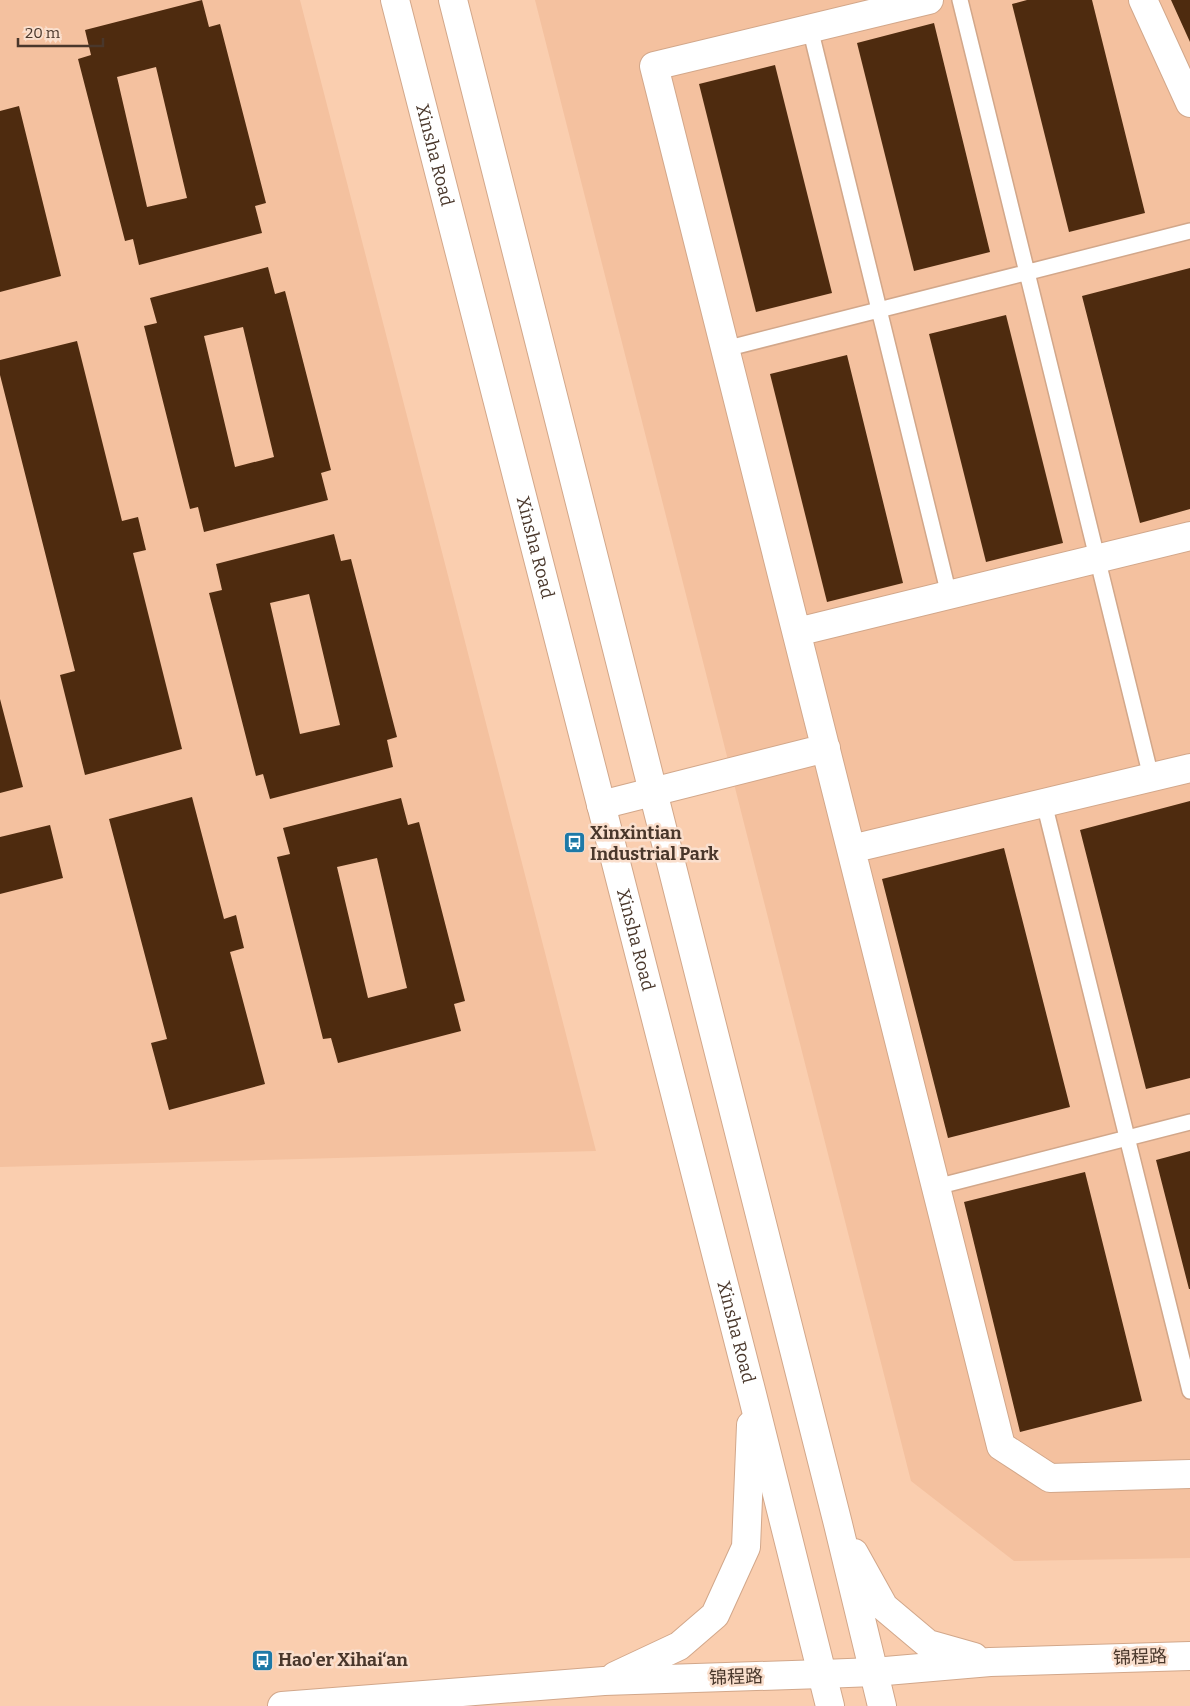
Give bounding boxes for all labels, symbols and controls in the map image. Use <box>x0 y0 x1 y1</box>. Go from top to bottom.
scale bar <box>18 15 102 47</box>
text: 20 m <box>25 24 61 42</box>
street label: Xinsha Road <box>411 102 458 209</box>
street label: Xinsha Road <box>512 494 559 601</box>
place label: Xinxintian Industrial Park <box>590 822 719 865</box>
bus stop icon: Xinxintian Industrial Park <box>562 831 586 855</box>
street label: Xinsha Road <box>612 886 659 993</box>
street label: Xinsha Road <box>712 1279 760 1386</box>
street label: 锦程路 <box>1113 1645 1167 1669</box>
bus stop icon: Hao'er Xihai‘an <box>250 1648 274 1672</box>
place label: Hao'er Xihai‘an <box>278 1649 408 1671</box>
street label: 锦程路 <box>709 1665 763 1689</box>

